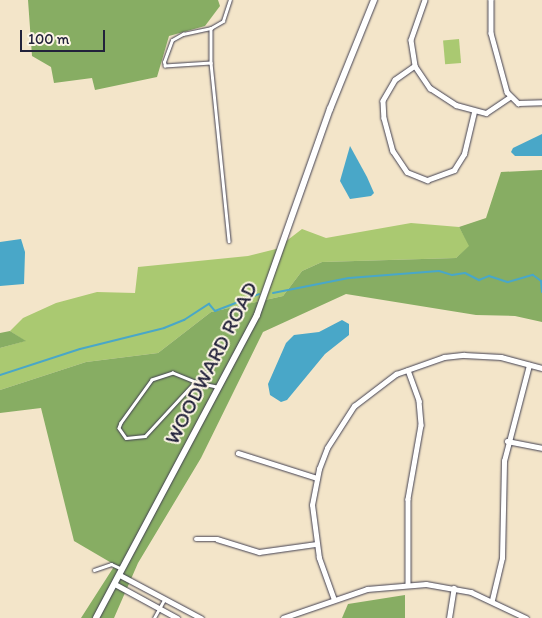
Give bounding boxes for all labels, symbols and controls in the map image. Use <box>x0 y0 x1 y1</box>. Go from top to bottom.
scale bar <box>22 20 108 52</box>
text: 100 m <box>28 30 69 48</box>
street label: WOODWARD ROAD <box>159 278 263 448</box>

